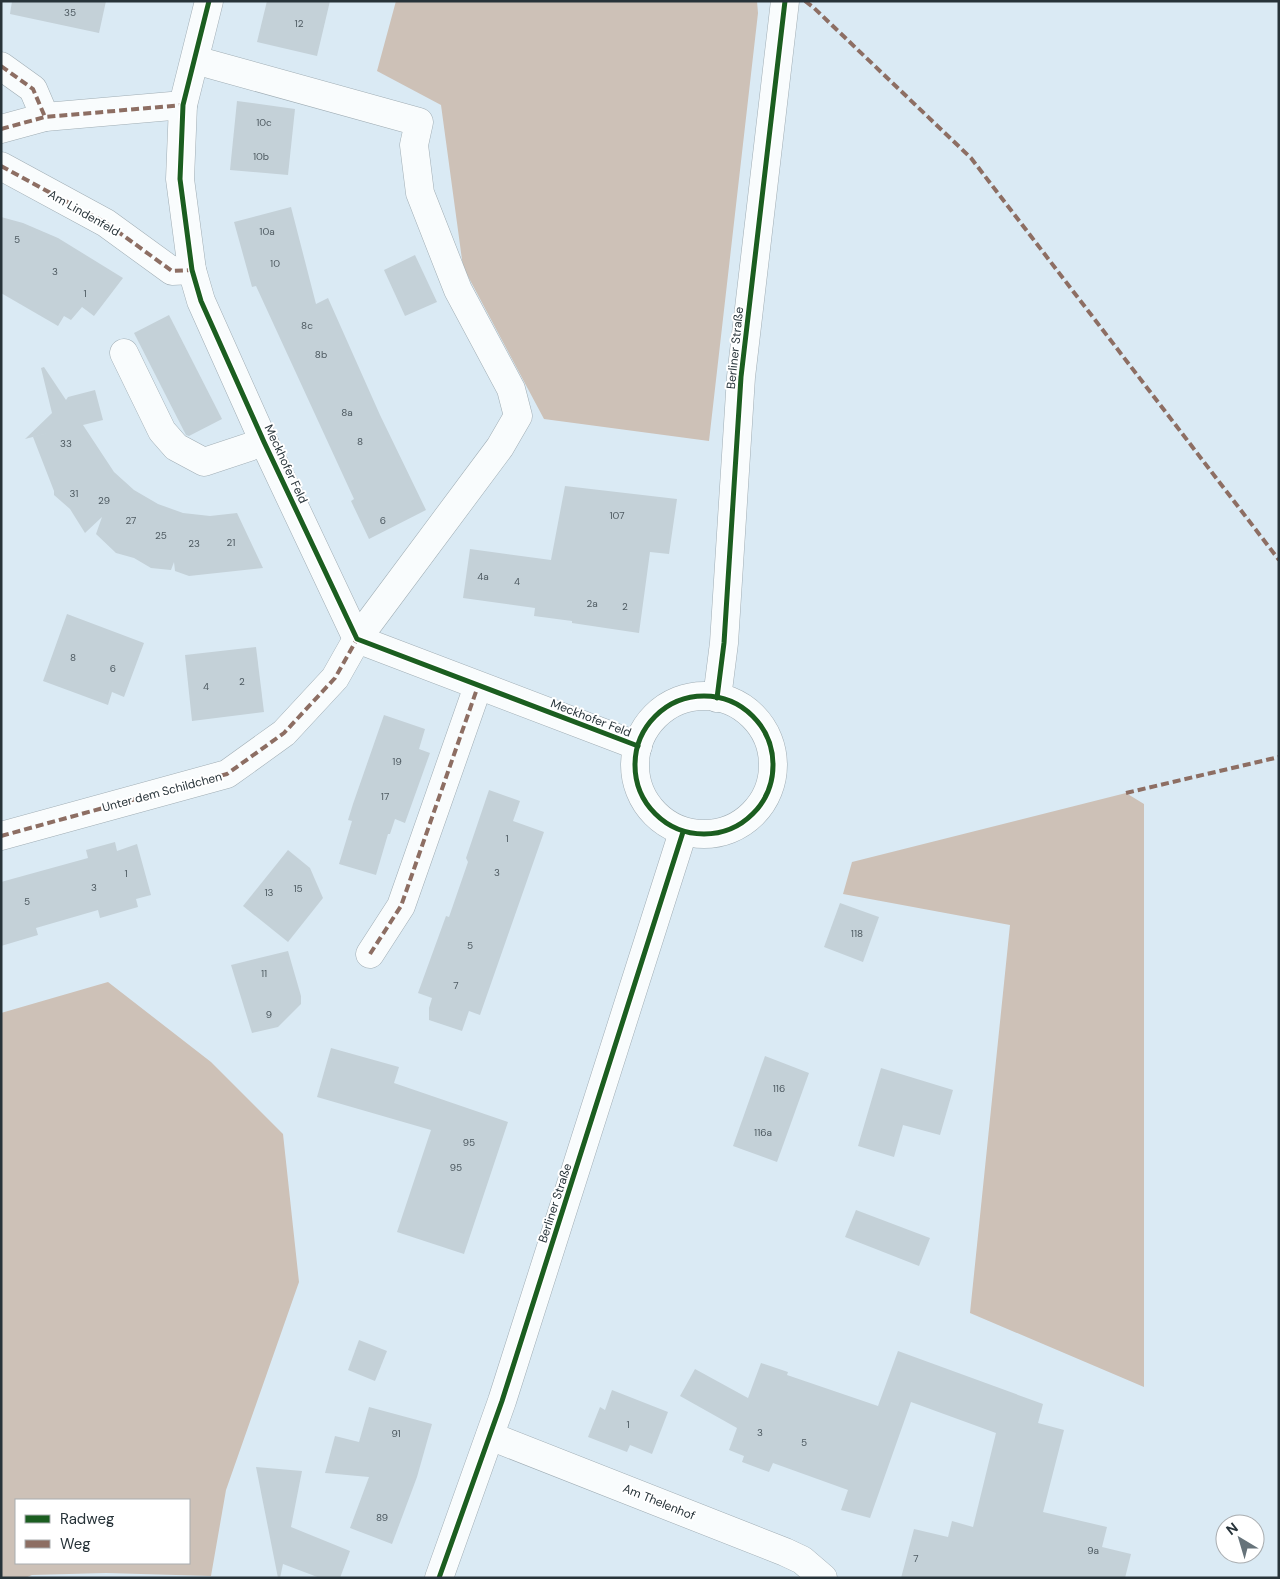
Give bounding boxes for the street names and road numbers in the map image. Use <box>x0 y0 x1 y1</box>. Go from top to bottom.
street label: Am Lindenfeld <box>45 186 123 240</box>
street label: Berliner Straße <box>723 306 747 390</box>
street label: Meckhofer Feld <box>261 422 311 506</box>
street label: Meckhofer Feld <box>548 695 634 741</box>
street label: Unter dem Schildchen <box>100 768 224 816</box>
street label: Berliner Straße <box>535 1161 575 1245</box>
street label: Am Thelenhof <box>620 1480 698 1524</box>

